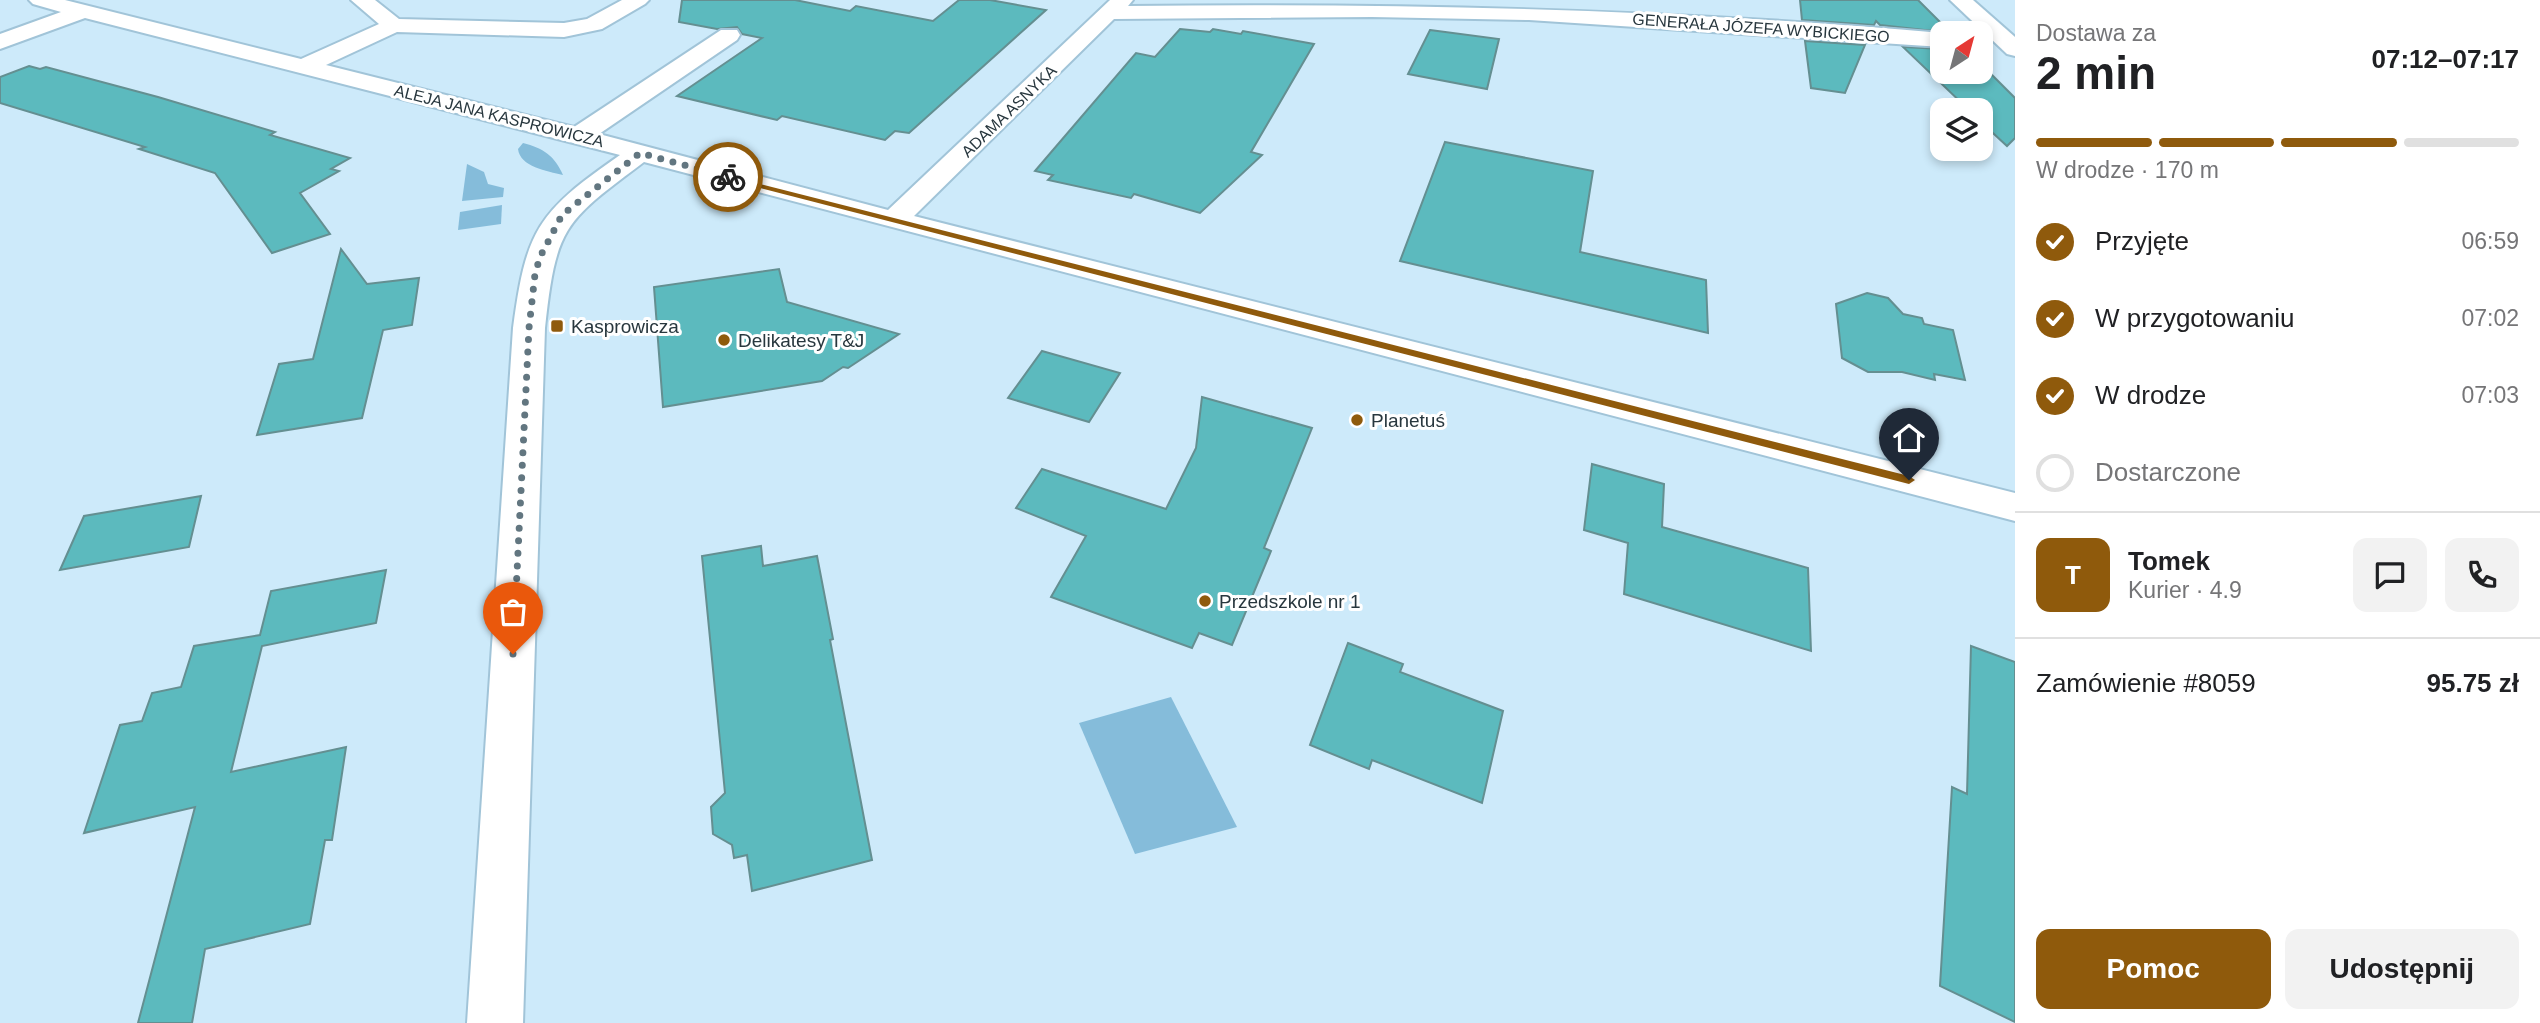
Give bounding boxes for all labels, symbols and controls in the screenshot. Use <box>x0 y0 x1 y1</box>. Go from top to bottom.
street label: GENERAŁA JÓZEFA WYBICKIEGO <box>1632 10 1890 45</box>
text: Dostawa za <box>2036 20 2156 46</box>
north arrow <box>1930 21 1993 84</box>
map controls <box>1930 21 1993 161</box>
text: 07:12–07:17 <box>2372 44 2519 74</box>
text: 2 min <box>2036 47 2156 99</box>
street label: ADAMA ASNYKA <box>958 61 1060 160</box>
street label: ALEJA JANA KASPROWICZA <box>393 82 606 150</box>
button: layers <box>1930 98 1993 161</box>
courier <box>693 142 763 212</box>
text: W drodze · 170 m <box>2036 157 2219 183</box>
icon: bike <box>709 158 747 196</box>
icon: check <box>2036 223 2074 261</box>
text: Przyjęte <box>2095 226 2189 256</box>
text: 06:59 <box>2461 228 2519 254</box>
icon: check <box>2036 300 2074 338</box>
text: W przygotowaniu <box>2095 303 2294 333</box>
text: 07:02 <box>2461 305 2519 331</box>
place label: Kasprowicza <box>571 316 679 337</box>
marker: Kasprowicza <box>549 318 565 334</box>
place label: Delikatesy T&J <box>738 330 864 351</box>
marker: Delikatesy T&J <box>716 332 732 348</box>
icon: check <box>2036 377 2074 415</box>
text: W drodze <box>2095 380 2206 410</box>
text: 07:03 <box>2461 382 2519 408</box>
pin <box>1879 408 1939 480</box>
place label: Planetuś <box>1371 410 1445 431</box>
marker: Planetuś <box>1349 412 1365 428</box>
icon: home <box>1890 419 1928 457</box>
text: Dostarczone <box>2095 457 2241 487</box>
button: chat <box>2353 538 2427 612</box>
button: phone <box>2445 538 2519 612</box>
text: Tomek <box>2128 546 2210 576</box>
text: T <box>2065 560 2081 590</box>
text: Kurier · 4.9 <box>2128 577 2242 603</box>
pin <box>483 582 543 654</box>
place label: Przedszkole nr 1 <box>1219 591 1361 612</box>
icon: bag <box>494 593 532 631</box>
marker: Przedszkole nr 1 <box>1197 593 1213 609</box>
text: Zamówienie #8059 <box>2036 668 2256 698</box>
text: 95.75 zł <box>2426 668 2519 698</box>
button: Pomoc <box>2036 929 2271 1009</box>
button: Udostępnij <box>2285 929 2519 1009</box>

